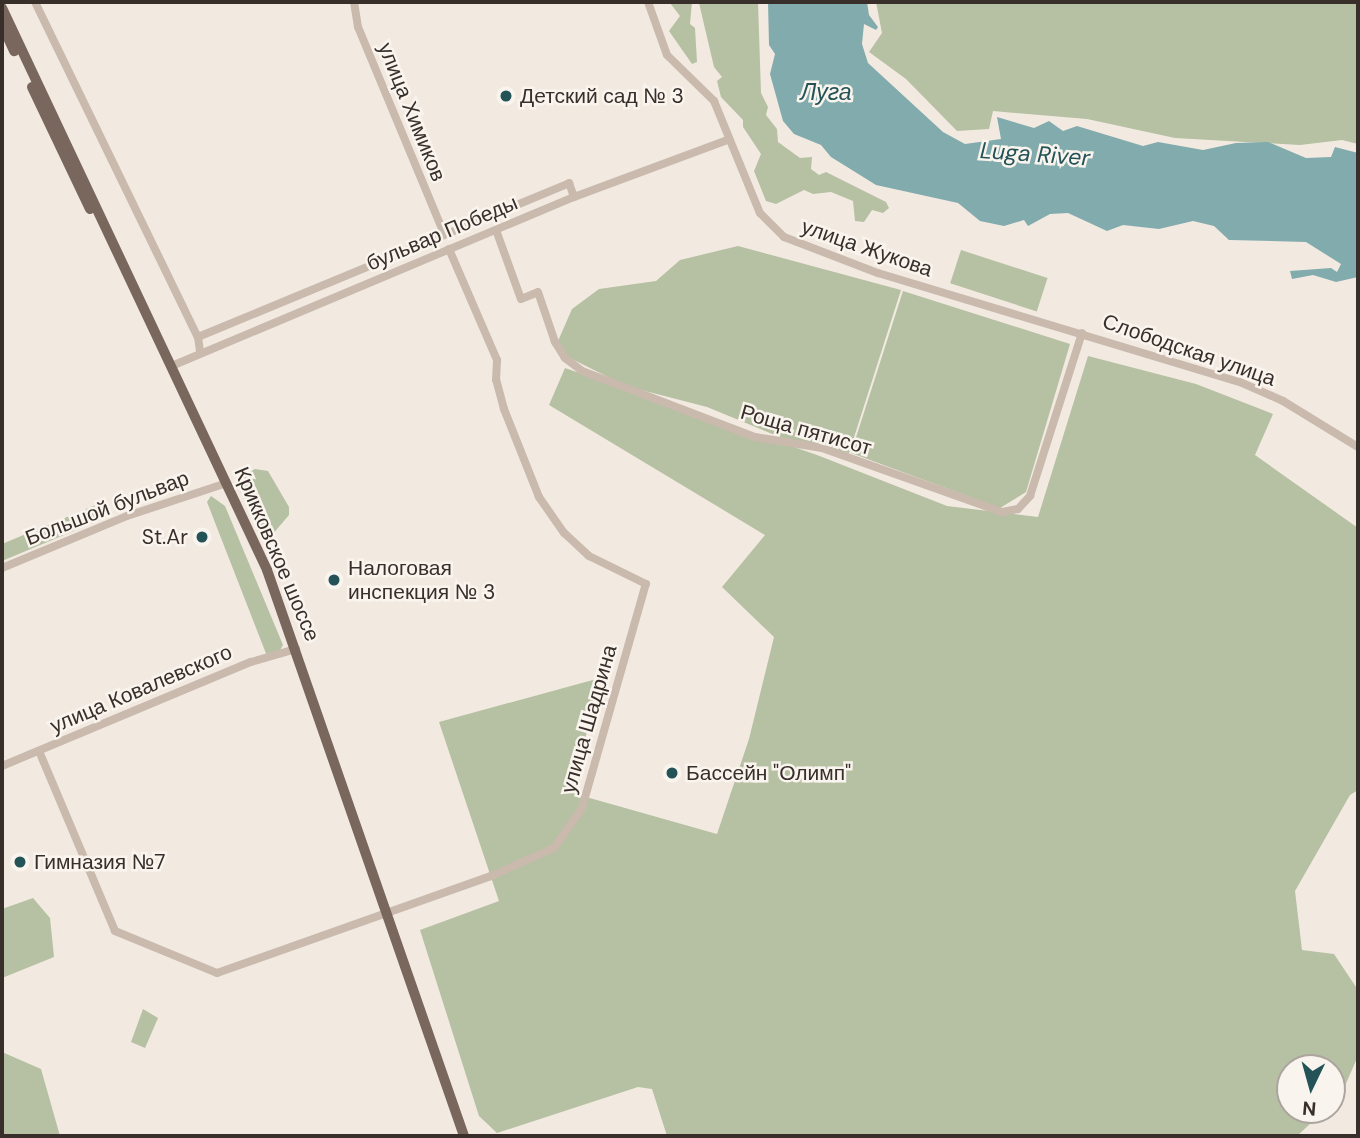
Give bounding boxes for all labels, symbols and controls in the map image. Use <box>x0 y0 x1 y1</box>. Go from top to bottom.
street label: улица Химиков <box>373 39 451 185</box>
water label: Луга <box>800 78 852 106</box>
place label: Детский сад № 3 <box>520 83 684 109</box>
marker: Детский сад № 3 <box>498 88 514 104</box>
water label: Luga River <box>979 136 1091 172</box>
street label: бульвар Победы <box>363 190 521 276</box>
street label: улица Жукова <box>798 214 936 282</box>
street label: Слободская улица <box>1099 309 1279 391</box>
street label: Роща пятисот <box>738 399 874 461</box>
street label: Крикковское шоссе <box>229 463 325 645</box>
street label: Большой бульвар <box>22 465 192 551</box>
place label: St.Ar <box>142 524 188 550</box>
marker: St.Ar <box>194 529 210 545</box>
place label: Налоговая инспекция № 3 <box>348 555 495 605</box>
marker: Налоговая инспекция № 3 <box>326 572 342 588</box>
street label: улица Ковалевского <box>46 639 236 739</box>
street label: улица Шадрина <box>556 642 622 796</box>
place label: Бассейн "Олимп" <box>686 760 851 786</box>
marker: Бассейн "Олимп" <box>664 765 680 781</box>
place label: Гимназия №7 <box>34 849 165 875</box>
marker: Гимназия №7 <box>12 854 28 870</box>
north arrow <box>1276 1054 1346 1124</box>
text: N <box>1301 1095 1317 1121</box>

